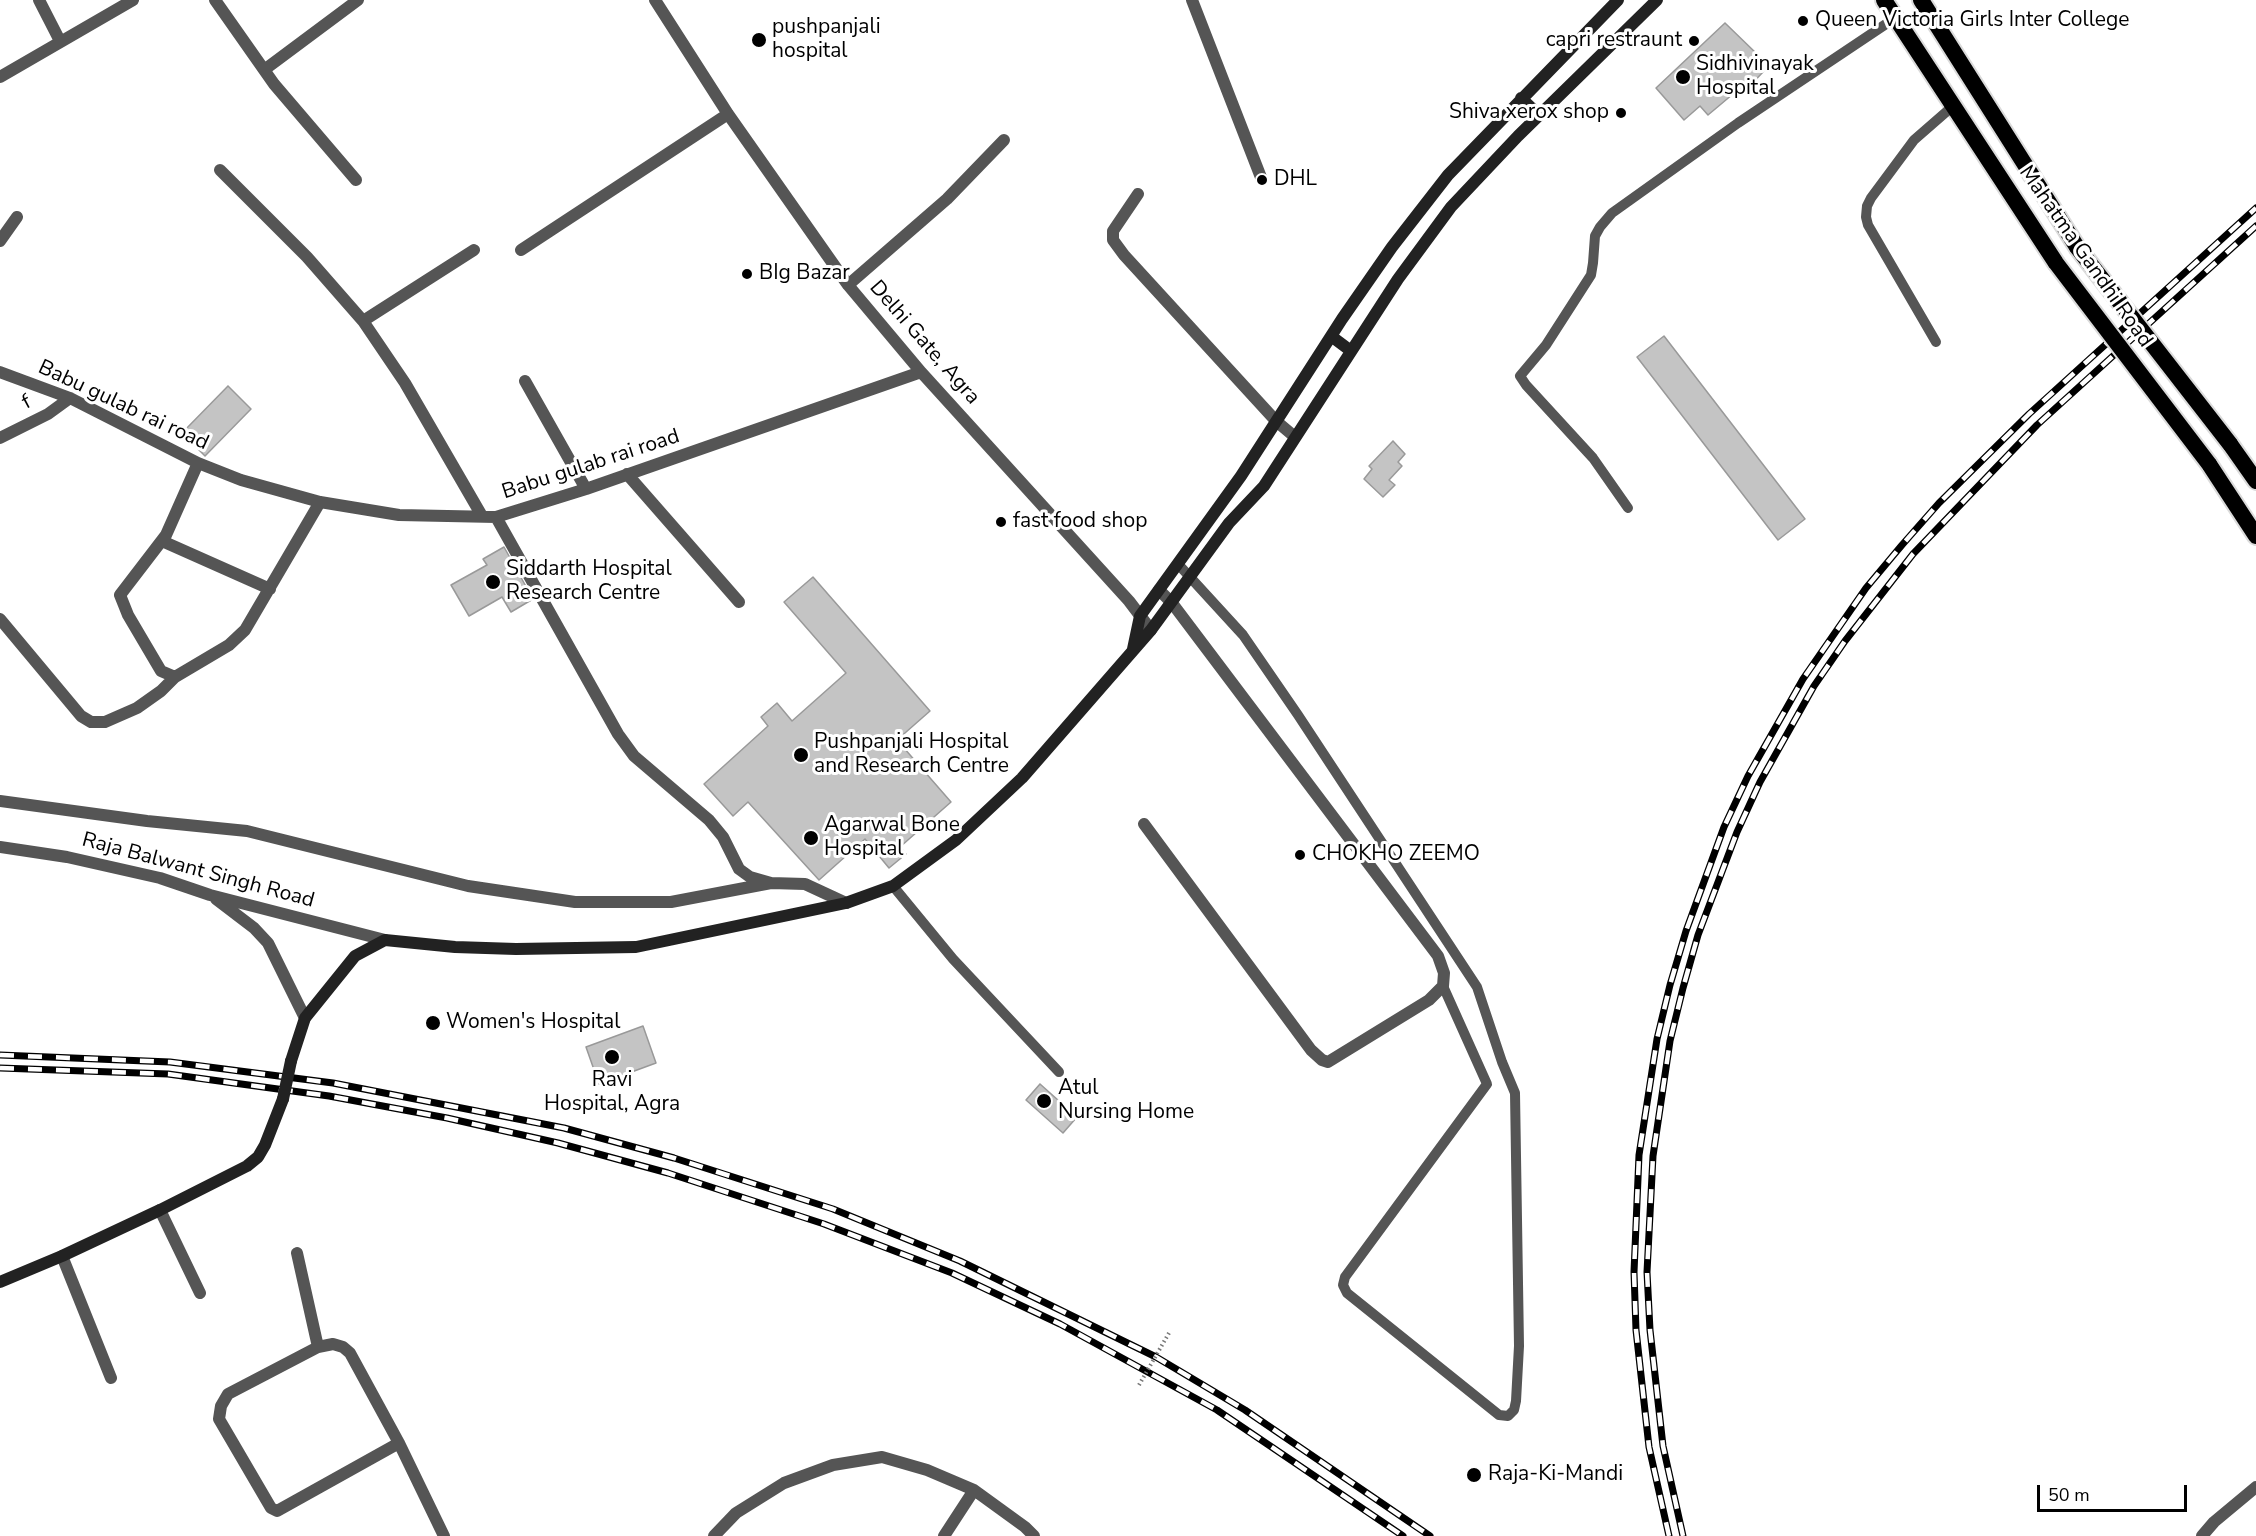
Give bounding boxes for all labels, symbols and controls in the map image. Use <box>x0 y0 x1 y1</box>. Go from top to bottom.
place label: Queen Victoria Girls Inter College <box>1815 8 2129 34</box>
marker: Queen Victoria Girls Inter College <box>1796 14 1810 28</box>
place label: pushpanjali hospital <box>772 15 881 65</box>
place label: capri restraunt <box>1546 28 1682 54</box>
marker: pushpanjali hospital <box>750 31 768 49</box>
marker: capri restraunt <box>1687 34 1701 48</box>
place label: Sidhivinayak Hospital <box>1696 52 1814 102</box>
marker: Sidhivinayak Hospital <box>1674 68 1692 86</box>
place label: Shiva xerox shop <box>1449 100 1609 126</box>
marker: Shiva xerox shop <box>1614 106 1628 120</box>
street label: Mahatma Gandhi Road <box>2013 161 2157 353</box>
place label: DHL <box>1274 167 1317 193</box>
marker: DHL <box>1255 173 1269 187</box>
place label: BIg Bazar <box>759 261 850 287</box>
marker: BIg Bazar <box>740 267 754 281</box>
street label: Delhi Gate, Agra <box>863 276 985 410</box>
street label: Babu gulab rai road <box>34 355 212 457</box>
street label: f <box>18 390 36 416</box>
street label: Babu gulab rai road <box>499 424 683 506</box>
place label: fast food shop <box>1013 509 1147 535</box>
marker: fast food shop <box>994 515 1008 529</box>
place label: Siddarth Hospital Research Centre <box>506 557 672 607</box>
marker: Siddarth Hospital Research Centre <box>484 573 502 591</box>
place label: Pushpanjali Hospital and Research Centre <box>814 730 1009 780</box>
marker: Pushpanjali Hospital and Research Centre <box>792 746 810 764</box>
place label: Agarwal Bone Hospital <box>824 813 960 863</box>
street label: Raja Balwant Singh Road <box>79 828 317 914</box>
marker: Agarwal Bone Hospital <box>802 829 820 847</box>
place label: CHOKHO ZEEMO <box>1312 842 1480 868</box>
marker: CHOKHO ZEEMO <box>1293 848 1307 862</box>
place label: Women's Hospital <box>446 1010 620 1036</box>
marker: Women's Hospital <box>424 1014 442 1032</box>
marker: Ravi Hospital, Agra <box>603 1048 621 1066</box>
place label: Ravi Hospital, Agra <box>544 1068 680 1118</box>
place label: Atul Nursing Home <box>1058 1076 1194 1126</box>
marker: Atul Nursing Home <box>1035 1092 1053 1110</box>
place label: Raja-Ki-Mandi <box>1488 1462 1623 1488</box>
marker: Raja-Ki-Mandi <box>1465 1466 1483 1484</box>
scale bar <box>2040 1473 2190 1511</box>
text: 50 m <box>2048 1483 2090 1507</box>

